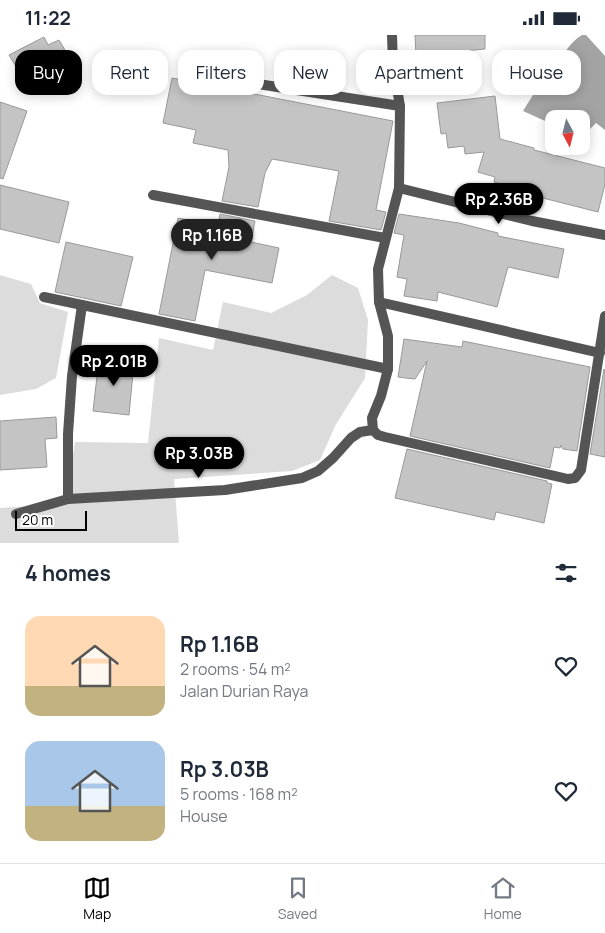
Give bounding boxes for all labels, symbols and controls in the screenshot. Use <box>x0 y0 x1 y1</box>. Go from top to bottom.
text: 11:22 <box>25 5 71 31</box>
chip: Buy <box>15 50 82 95</box>
chip: Rent <box>92 50 168 95</box>
chip: Filters <box>178 50 264 95</box>
chip: New <box>274 50 346 95</box>
chip: Apartment <box>356 50 482 95</box>
chip: House <box>492 50 581 95</box>
north arrow <box>545 110 590 155</box>
map controls <box>545 110 590 155</box>
pin: Rp 2.36B <box>447 183 551 225</box>
text: Rp 2.36B <box>465 188 533 210</box>
pin: Rp 1.16B <box>160 219 264 261</box>
text: Rp 1.16B <box>182 224 242 246</box>
pin: Rp 2.01B <box>62 345 166 387</box>
text: Rp 2.01B <box>81 350 147 372</box>
pin: Rp 3.03B <box>147 437 251 479</box>
text: Rp 3.03B <box>165 442 233 464</box>
scale bar <box>15 508 88 531</box>
text: 20 m <box>22 510 53 529</box>
text: 4 homes <box>25 559 111 587</box>
icon: filters <box>552 559 580 587</box>
text: Rp 1.16B <box>180 630 259 658</box>
icon: home <box>65 636 125 696</box>
icon: heart <box>552 652 580 680</box>
text: 2 rooms · 54 m² <box>180 658 291 680</box>
text: Jalan Durian Raya <box>180 680 308 702</box>
text: Rp 3.03B <box>180 755 269 783</box>
icon: home <box>65 761 125 821</box>
icon: heart <box>552 777 580 805</box>
text: 5 rooms · 168 m² <box>180 783 298 805</box>
text: House <box>180 805 228 827</box>
tab: Map <box>83 874 111 923</box>
tab: Saved <box>278 874 317 923</box>
tab: Home <box>484 874 522 923</box>

